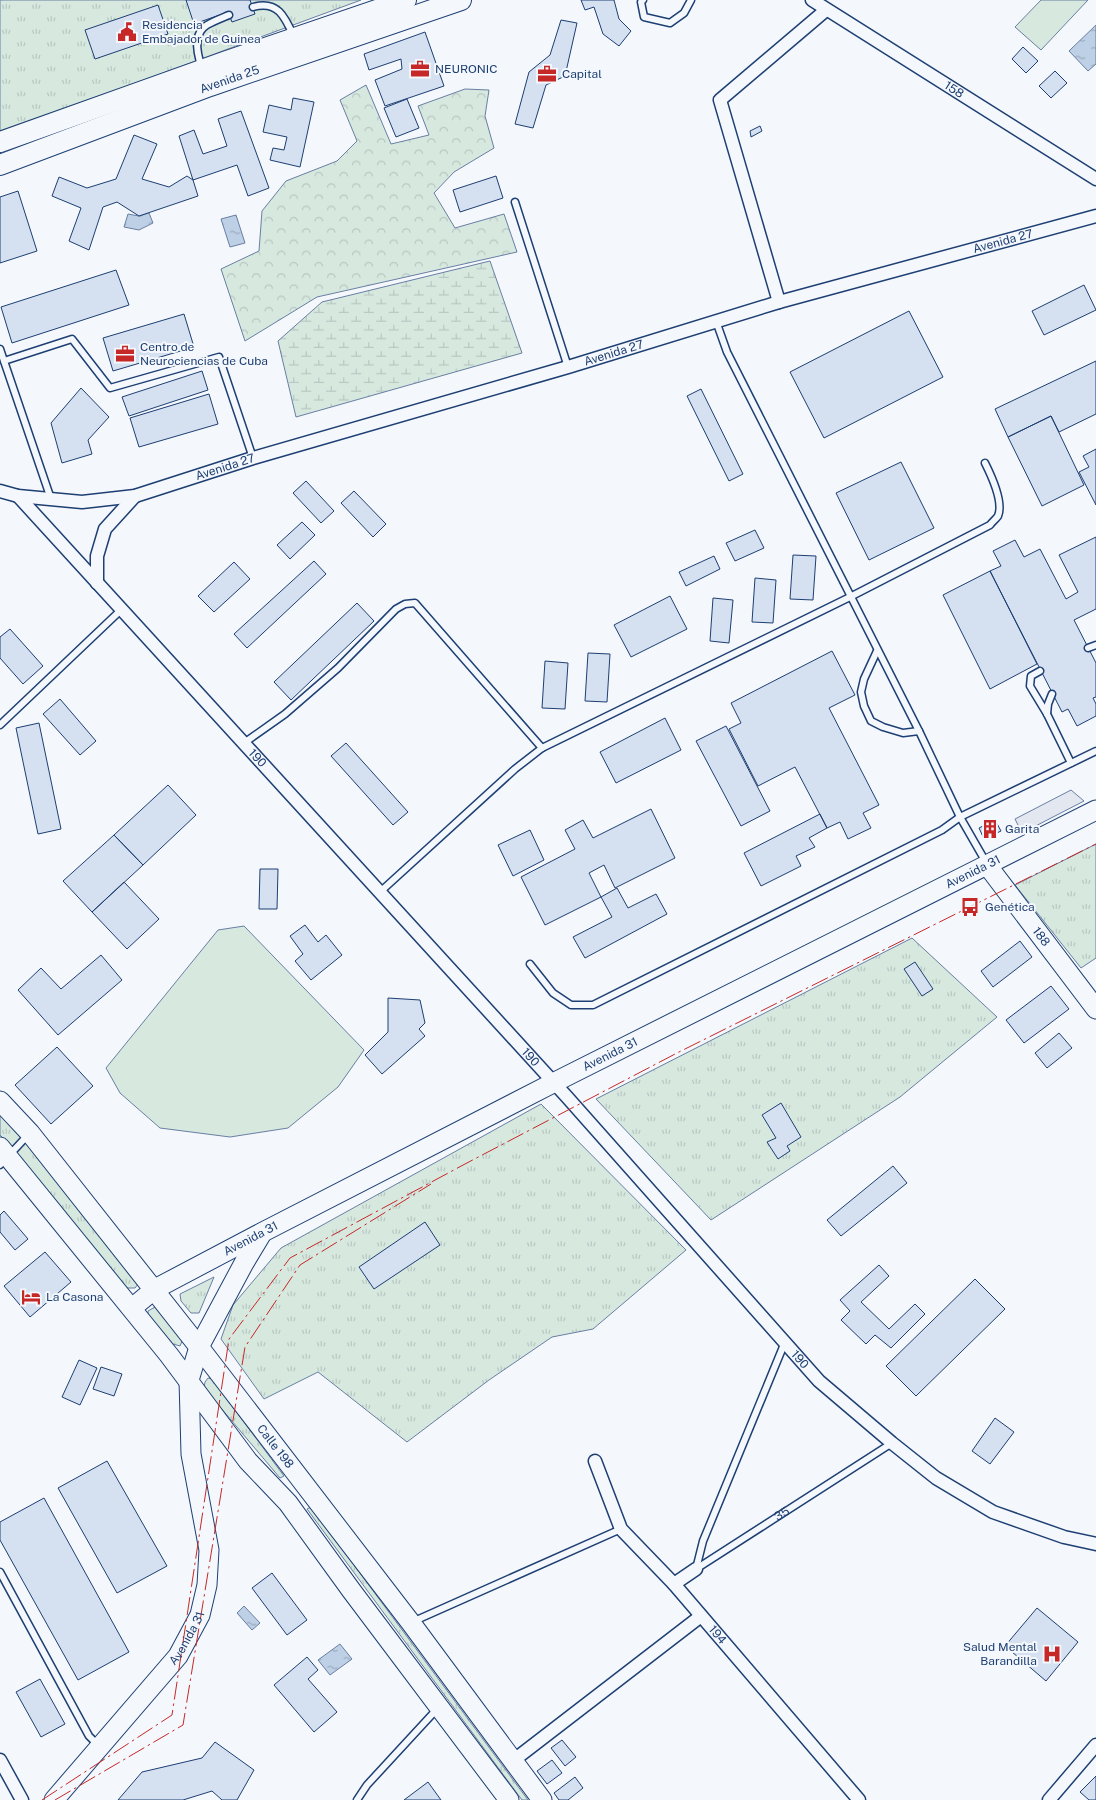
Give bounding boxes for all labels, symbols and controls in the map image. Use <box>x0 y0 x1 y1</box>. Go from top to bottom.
place label: Residencia Embajador de Guinea <box>142 18 261 46</box>
public building icon: Residencia Embajador de Guinea <box>116 21 138 43</box>
office icon: NEURONIC <box>409 58 431 80</box>
place label: NEURONIC <box>435 62 497 76</box>
street label: Avenida 25 <box>198 63 261 96</box>
office icon: Capital <box>536 63 558 85</box>
place label: Capital <box>562 67 602 81</box>
street label: 158 <box>942 78 967 101</box>
street label: Avenida 27 <box>971 226 1035 256</box>
street label: Avenida 27 <box>582 337 645 369</box>
place label: Centro de Neurociencias de Cuba <box>140 340 268 368</box>
office icon: Centro de Neurociencias de Cuba <box>114 343 136 365</box>
street label: Avenida 27 <box>194 451 257 483</box>
street label: 190 <box>246 746 269 770</box>
building icon: Garita <box>979 818 1001 840</box>
place label: Garita <box>1005 822 1039 836</box>
street label: Avenida 31 <box>943 852 1003 892</box>
bus stop icon: Genética <box>959 896 981 918</box>
place label: Genética <box>985 900 1035 914</box>
street label: 188 <box>1030 924 1053 949</box>
street label: Avenida 31 <box>580 1035 640 1074</box>
street label: 190 <box>519 1045 542 1069</box>
street label: Avenida 31 <box>221 1219 280 1259</box>
hotel icon: La Casona <box>20 1286 42 1308</box>
place label: La Casona <box>46 1290 103 1304</box>
street label: 190 <box>788 1348 812 1372</box>
street label: Calle 198 <box>254 1422 297 1471</box>
street label: 35 <box>772 1504 792 1524</box>
street label: Avenida 31 <box>166 1610 208 1668</box>
street label: 194 <box>706 1623 730 1647</box>
place label: Salud Mental Barandilla <box>963 1640 1037 1668</box>
hospital icon: Salud Mental Barandilla <box>1041 1643 1063 1665</box>

